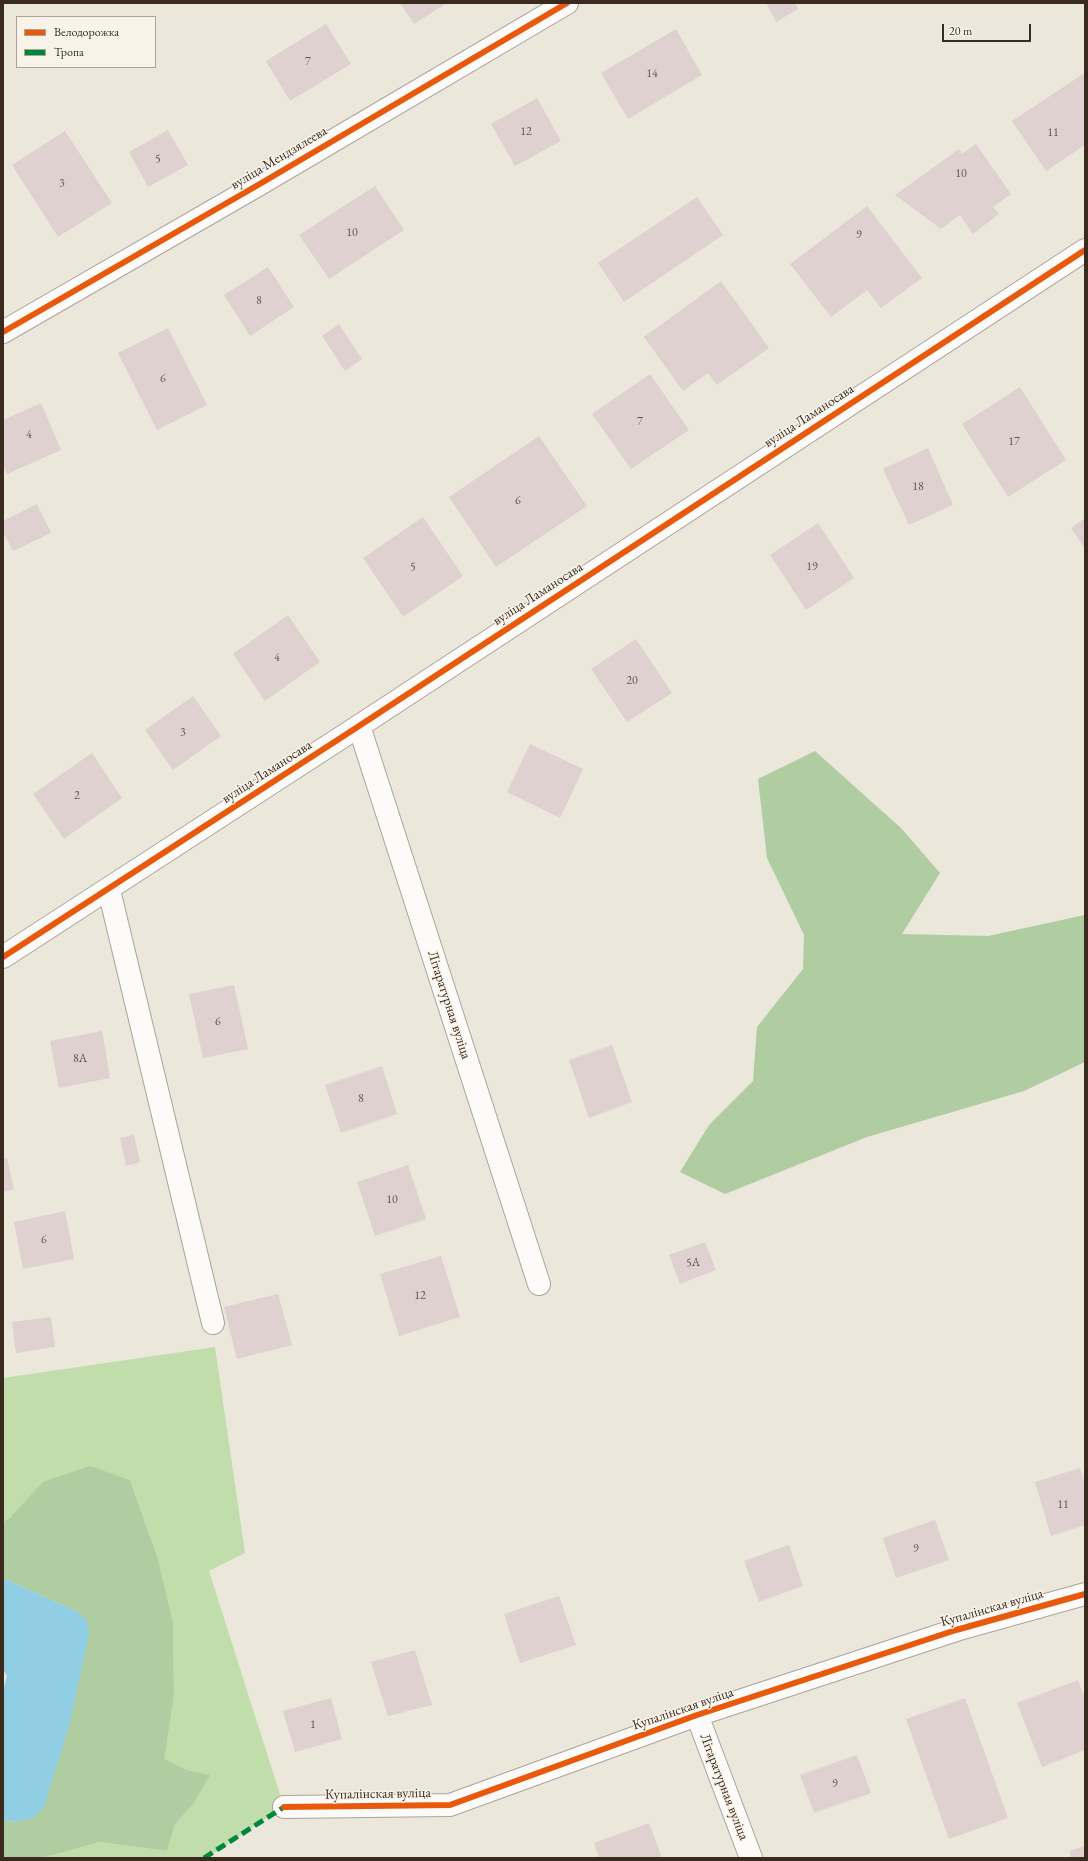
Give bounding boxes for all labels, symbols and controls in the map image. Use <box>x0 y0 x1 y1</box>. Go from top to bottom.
legend <box>16 16 156 68</box>
scale bar <box>944 16 1033 42</box>
text: 20 m <box>949 23 972 39</box>
text: Велодорожка <box>54 24 119 40</box>
text: Тропа <box>54 44 84 60</box>
house number: 7 <box>305 55 311 69</box>
house number: 14 <box>646 67 658 81</box>
street label: вуліца Мендзялеева <box>228 123 330 193</box>
house number: 12 <box>520 125 532 139</box>
house number: 11 <box>1047 126 1059 140</box>
house number: 5 <box>155 152 161 166</box>
house number: 10 <box>955 167 967 181</box>
house number: 3 <box>59 177 65 191</box>
house number: 10 <box>346 226 358 240</box>
house number: 9 <box>856 228 862 242</box>
house number: 8 <box>256 294 262 308</box>
house number: 6 <box>160 372 166 386</box>
street label: вуліца Ламаносава <box>761 381 857 451</box>
house number: 7 <box>637 415 643 429</box>
house number: 4 <box>26 428 32 442</box>
house number: 17 <box>1008 435 1020 449</box>
house number: 18 <box>912 480 924 494</box>
house number: 6 <box>515 494 521 508</box>
street label: вуліца Ламаносава <box>490 559 586 629</box>
house number: 5 <box>410 560 416 574</box>
house number: 19 <box>806 560 818 574</box>
house number: 4 <box>274 651 280 665</box>
house number: 20 <box>626 674 638 688</box>
house number: 3 <box>180 726 186 740</box>
street label: вуліца Ламаносава <box>219 737 315 807</box>
house number: 2 <box>74 789 80 803</box>
street label: Літаратурная вуліца <box>424 949 474 1061</box>
house number: 6 <box>215 1015 221 1029</box>
house number: 8А <box>73 1052 87 1066</box>
house number: 8 <box>358 1092 364 1106</box>
house number: 10 <box>386 1193 398 1207</box>
house number: 6 <box>41 1233 47 1247</box>
house number: 5А <box>686 1256 700 1270</box>
house number: 12 <box>414 1289 426 1303</box>
house number: 11 <box>1057 1498 1069 1512</box>
house number: 9 <box>913 1542 919 1556</box>
street label: Купалінская вуліца <box>939 1585 1045 1631</box>
street label: Купалінская вуліца <box>630 1684 736 1734</box>
house number: 1 <box>310 1718 316 1732</box>
street label: Літаратурная вуліца <box>696 1731 752 1843</box>
house number: 9 <box>832 1777 838 1791</box>
street label: Купалінская вуліца <box>325 1785 431 1803</box>

